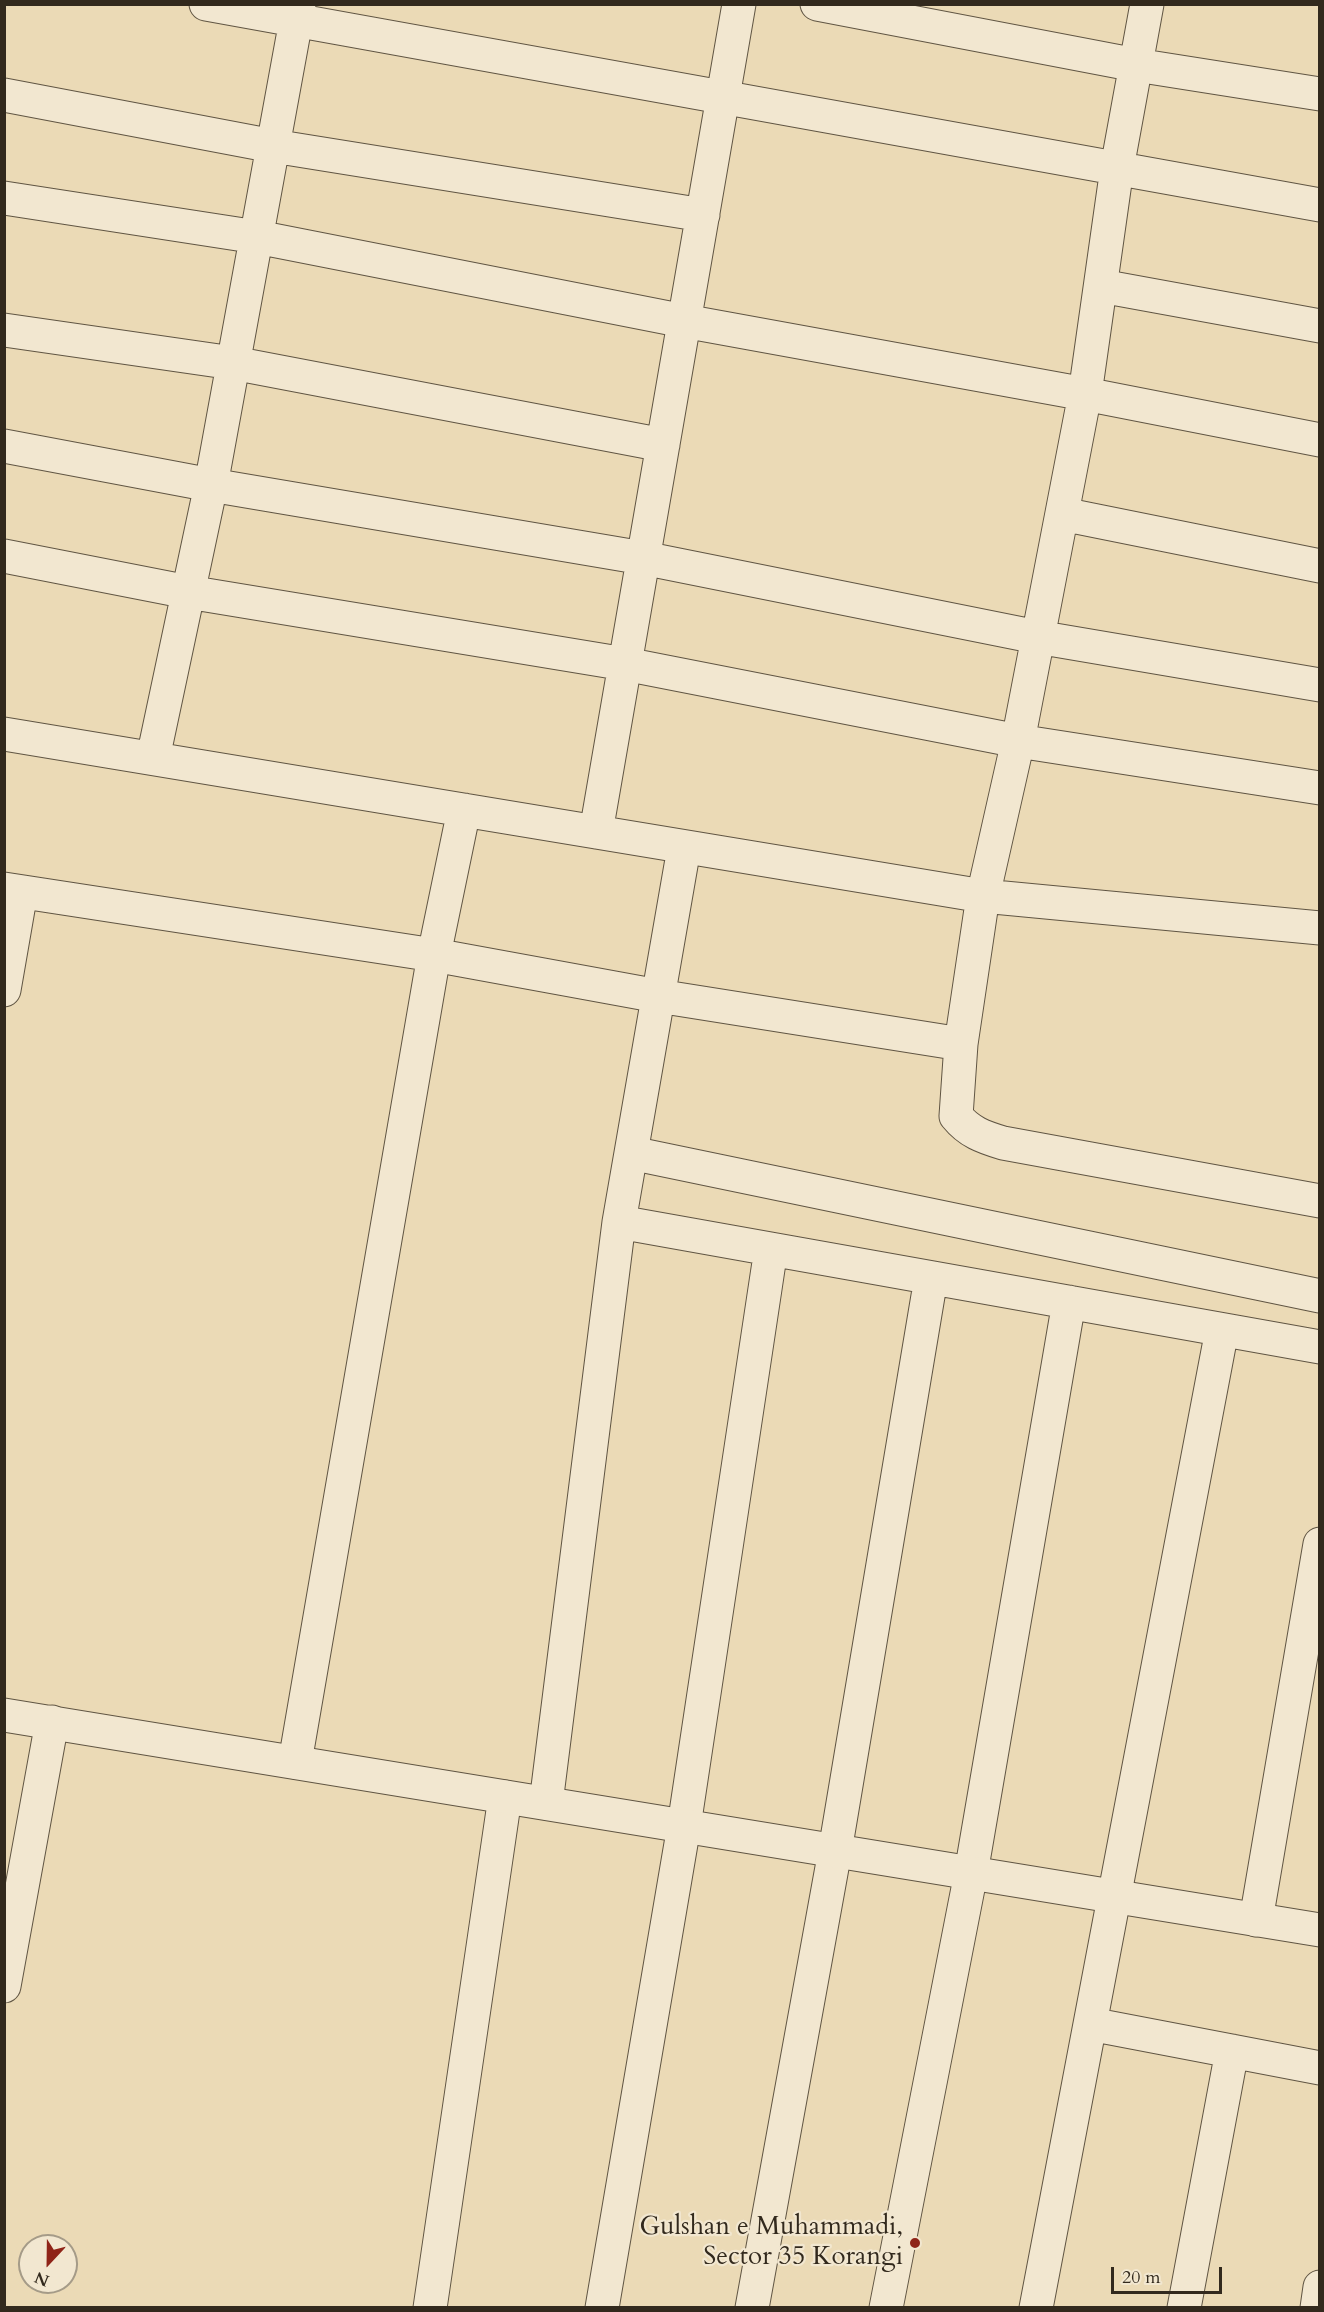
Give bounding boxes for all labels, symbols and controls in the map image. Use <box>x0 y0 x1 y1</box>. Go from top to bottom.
place label: Gulshan e Muhammadi, Sector 35 Korangi <box>640 2212 903 2274</box>
north arrow <box>18 2234 78 2294</box>
marker: Gulshan e Muhammadi, Sector 35 Korangi <box>908 2236 922 2250</box>
scale bar <box>1114 2255 1225 2293</box>
text: 20 m <box>1122 2265 1161 2290</box>
text: N <box>31 2266 53 2292</box>

